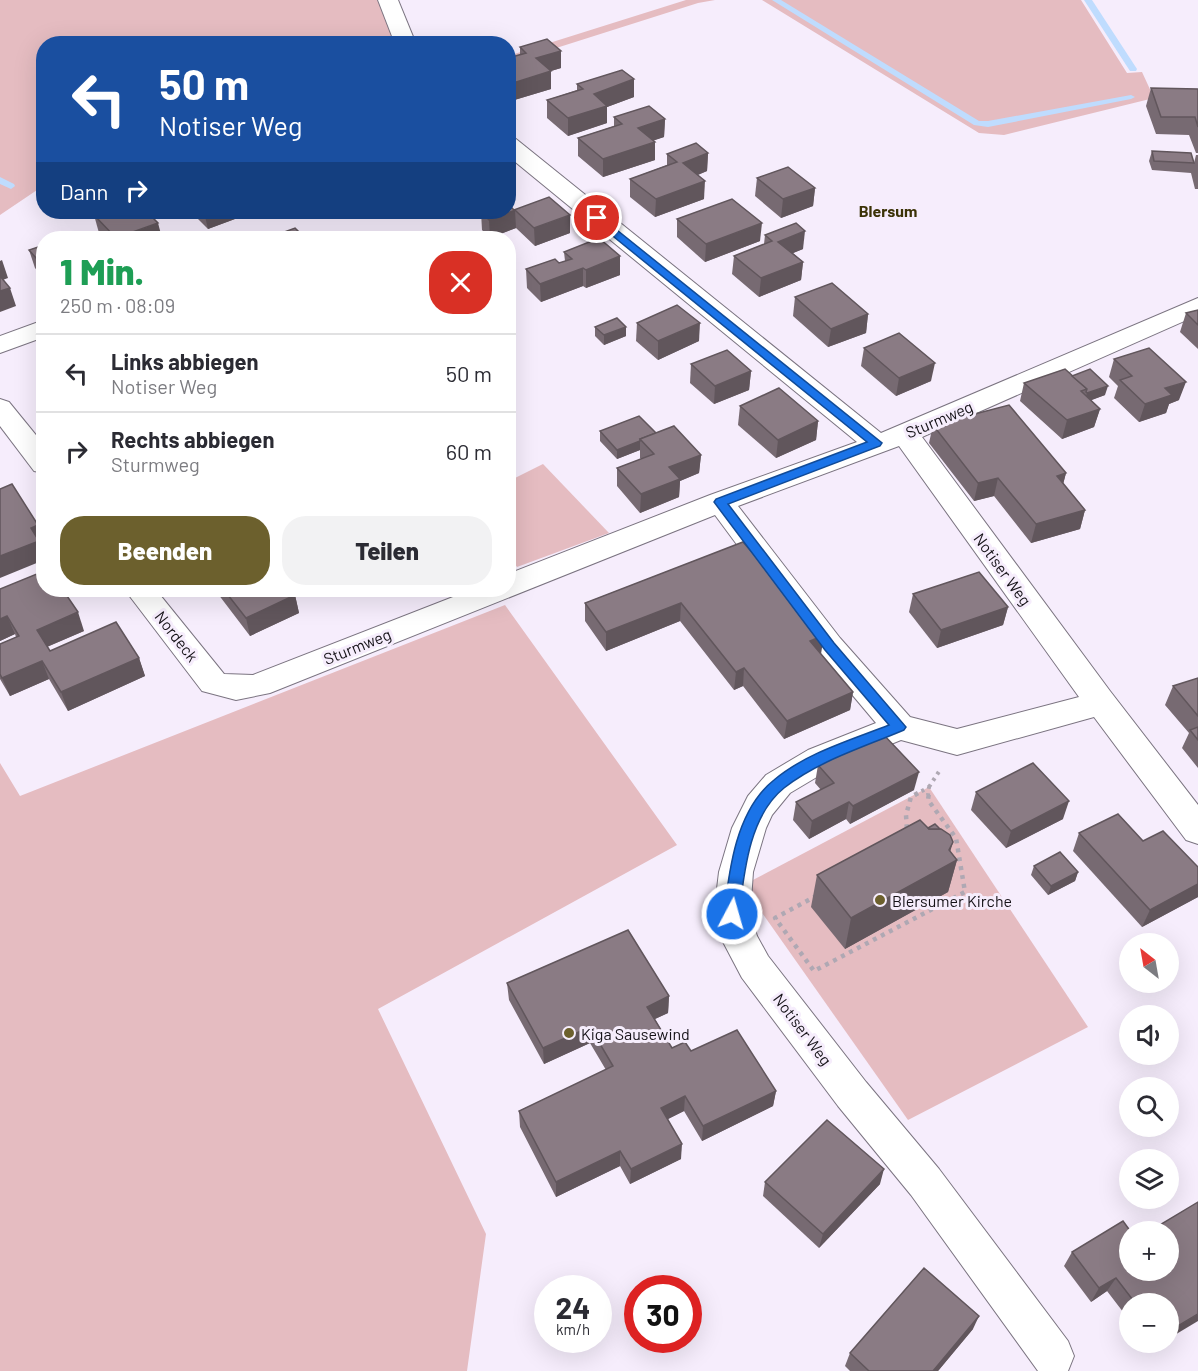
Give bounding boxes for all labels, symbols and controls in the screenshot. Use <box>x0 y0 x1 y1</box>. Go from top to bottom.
text: 50 m <box>159 58 249 108</box>
icon: left <box>60 60 138 138</box>
text: Notiser Weg <box>159 109 302 141</box>
icon: right <box>120 174 153 207</box>
text: Dann <box>60 178 108 204</box>
pin <box>571 192 622 243</box>
icon: arrive <box>580 201 613 234</box>
district label: Blersum <box>859 201 917 220</box>
text: 1 Min. <box>60 249 144 292</box>
button: close <box>429 251 492 314</box>
text: 250 m · 08:09 <box>60 293 175 317</box>
text: Links abbiegen <box>111 348 259 374</box>
icon: left <box>60 357 93 390</box>
text: 50 m <box>446 360 492 386</box>
text: Notiser Weg <box>111 374 217 398</box>
street label: Sturmweg <box>903 396 975 442</box>
text: Rechts abbiegen <box>111 426 274 452</box>
icon: right <box>60 435 93 468</box>
text: 60 m <box>446 438 492 464</box>
text: Sturmweg <box>111 452 200 476</box>
button: Beenden <box>60 516 270 585</box>
button: Teilen <box>282 516 492 585</box>
street label: Notiser Weg <box>970 529 1036 609</box>
street label: Nordeck <box>151 607 203 665</box>
street label: Sturmweg <box>321 624 393 668</box>
position arrow <box>700 882 764 946</box>
place label: Blersumer Kirche <box>892 891 1012 910</box>
marker: Blersumer Kirche <box>873 893 887 907</box>
north arrow <box>1119 933 1179 993</box>
map controls <box>1119 933 1179 1353</box>
street label: Notiser Weg <box>770 989 836 1069</box>
button: sound <box>1119 1005 1179 1065</box>
place label: Kiga Sausewind <box>581 1024 690 1043</box>
marker: Kiga Sausewind <box>562 1026 576 1040</box>
button: search <box>1119 1077 1179 1137</box>
button: layers <box>1119 1149 1179 1209</box>
button: + <box>1119 1221 1179 1281</box>
speed limit sign: 30 <box>624 1275 702 1353</box>
text: 24 <box>556 1289 590 1325</box>
button: − <box>1119 1293 1179 1353</box>
text: km/h <box>556 1320 590 1338</box>

